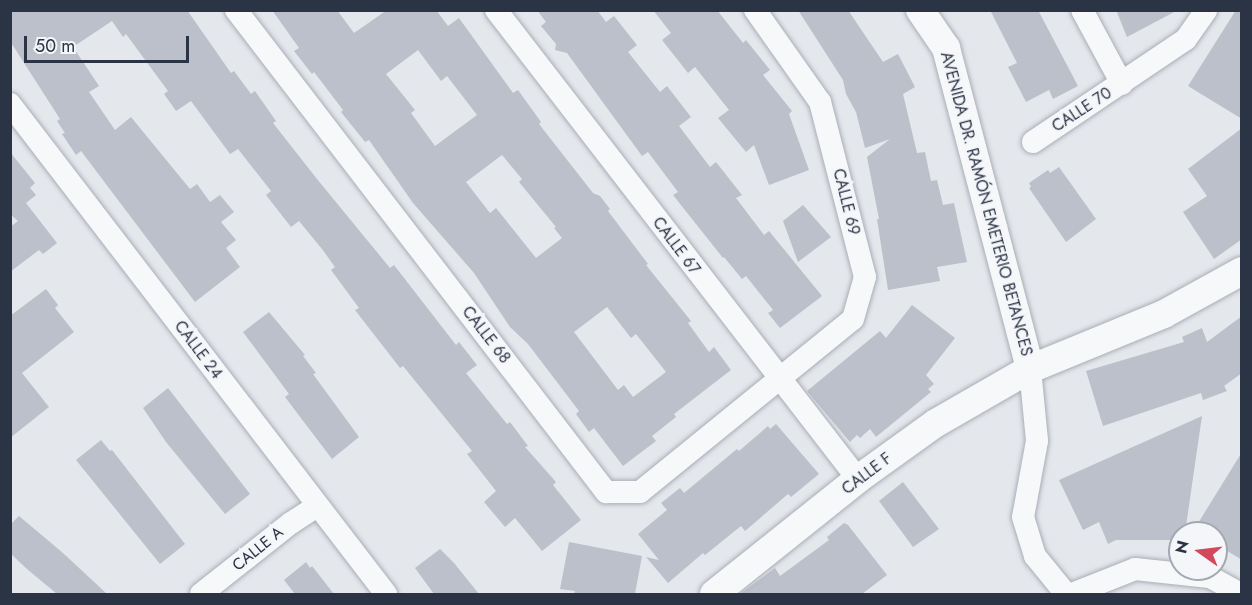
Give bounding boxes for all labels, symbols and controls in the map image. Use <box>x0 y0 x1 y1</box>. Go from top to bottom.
scale bar <box>27 24 192 62</box>
text: 50 m <box>35 33 75 59</box>
street label: AVENIDA DR. RAMÓN EMETERIO BETANCES <box>936 50 1036 358</box>
street label: CALLE 70 <box>1049 84 1115 136</box>
street label: CALLE 69 <box>828 167 864 237</box>
street label: CALLE 67 <box>648 214 704 278</box>
street label: CALLE 68 <box>458 303 514 367</box>
street label: CALLE 24 <box>170 317 226 383</box>
street label: CALLE F <box>838 449 896 499</box>
north arrow <box>1168 521 1228 581</box>
street label: CALLE A <box>229 523 287 575</box>
text: N <box>1169 538 1195 556</box>

